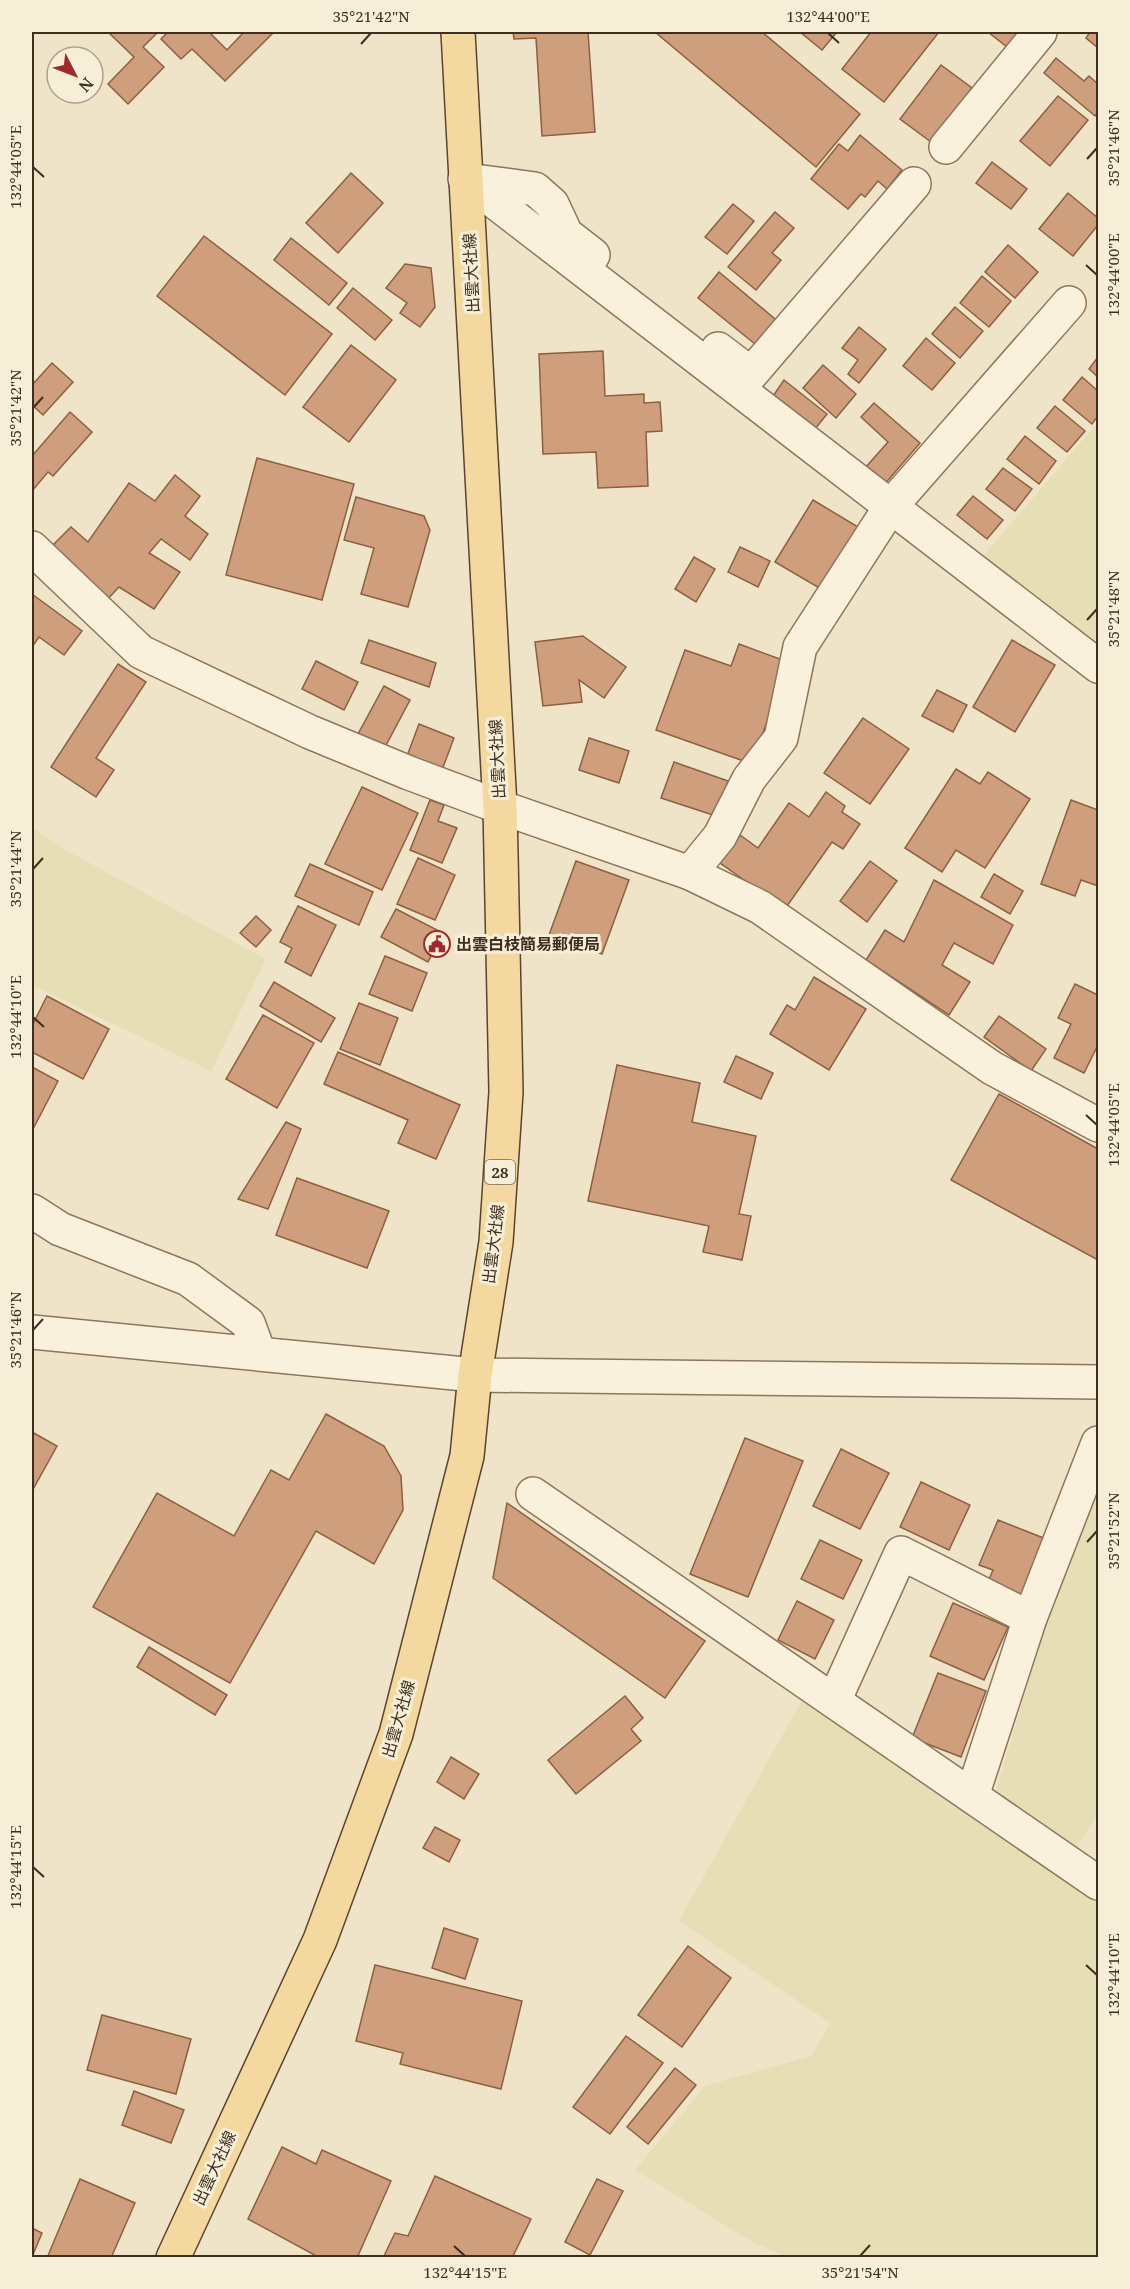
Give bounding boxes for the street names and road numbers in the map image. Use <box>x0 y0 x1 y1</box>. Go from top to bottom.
street label: 出雲大社線 <box>458 232 484 314</box>
street label: 出雲大社線 <box>484 718 510 800</box>
road number: 28 <box>485 1160 515 1184</box>
street label: 出雲大社線 <box>477 1203 509 1285</box>
street label: 出雲大社線 <box>376 1678 420 1760</box>
street label: 出雲大社線 <box>187 2127 241 2209</box>

